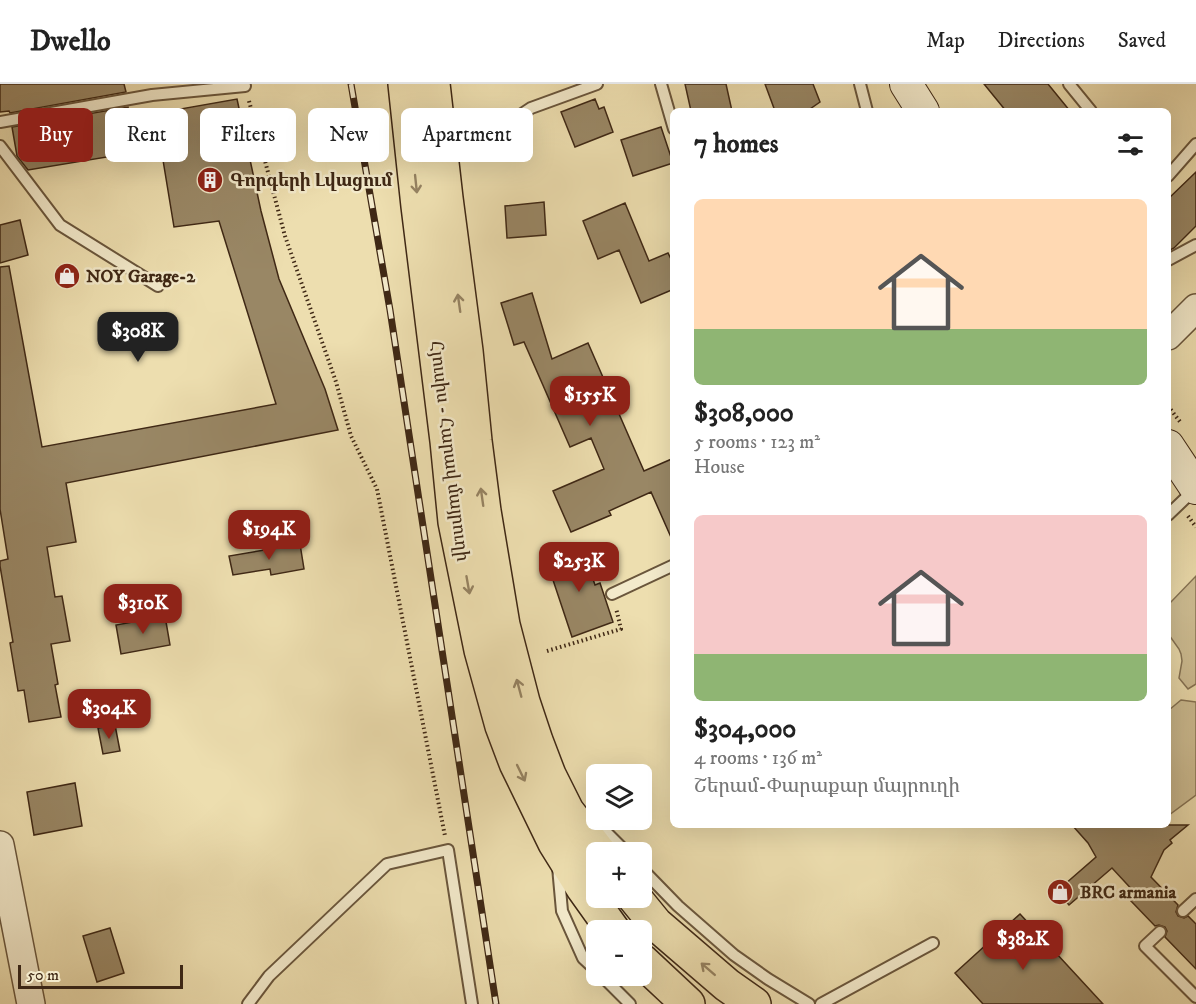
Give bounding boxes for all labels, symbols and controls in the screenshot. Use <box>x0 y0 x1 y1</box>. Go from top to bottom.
text: Dwello <box>30 24 111 59</box>
text: Map <box>926 28 965 54</box>
text: Directions <box>998 28 1085 54</box>
text: Saved <box>1118 28 1166 54</box>
chip: Buy <box>18 108 93 162</box>
chip: Rent <box>105 108 188 162</box>
chip: Filters <box>200 108 296 162</box>
chip: New <box>308 108 389 162</box>
chip: Apartment <box>401 108 533 162</box>
text: 7 homes <box>694 128 778 161</box>
icon: filters <box>1114 128 1147 161</box>
building icon: Գորգերի Լվացում <box>195 165 225 195</box>
place label: Գորգերի Լվացում <box>230 170 393 192</box>
one-way arrow <box>411 173 422 193</box>
icon: home <box>867 238 975 346</box>
shop icon: NOY Garage-2 <box>52 261 82 291</box>
place label: NOY Garage-2 <box>86 266 196 288</box>
one-way arrow <box>453 294 464 313</box>
pin: $308K <box>96 312 180 363</box>
text: $308K <box>111 319 165 344</box>
street label: Հյուսիս - Հարավ մայրուղի <box>425 340 473 563</box>
pin: $155K <box>548 376 632 427</box>
text: $155K <box>564 383 616 408</box>
text: $308,000 <box>694 397 794 430</box>
text: 5 rooms · 123 m² <box>694 430 820 455</box>
text: House <box>694 455 745 480</box>
one-way arrow <box>477 487 488 507</box>
pin: $194K <box>227 510 311 561</box>
text: $194K <box>242 517 296 542</box>
pin: $253K <box>537 542 621 593</box>
text: $253K <box>553 549 605 574</box>
icon: home <box>867 554 975 662</box>
one-way arrow <box>463 575 474 595</box>
pin: $310K <box>101 584 185 635</box>
text: $310K <box>118 591 168 616</box>
one-way arrow <box>513 679 524 698</box>
pin: $304K <box>67 689 151 740</box>
text: $304K <box>82 696 136 721</box>
text: $304,000 <box>694 713 796 746</box>
text: 4 rooms · 136 m² <box>694 746 822 771</box>
one-way arrow <box>515 763 527 781</box>
map controls <box>586 764 652 986</box>
button: layers <box>586 764 652 830</box>
text: Շերամ-Փարաքար մայրուղի <box>694 774 960 799</box>
button: + <box>586 842 652 908</box>
shop icon: BRC armania <box>1045 877 1075 907</box>
place label: BRC armania <box>1080 882 1177 904</box>
button: − <box>586 920 652 986</box>
pin: $382K <box>981 920 1065 971</box>
text: $382K <box>997 927 1049 952</box>
scale bar <box>18 962 183 990</box>
one-way arrow <box>701 962 716 976</box>
text: 50 m <box>27 965 59 985</box>

